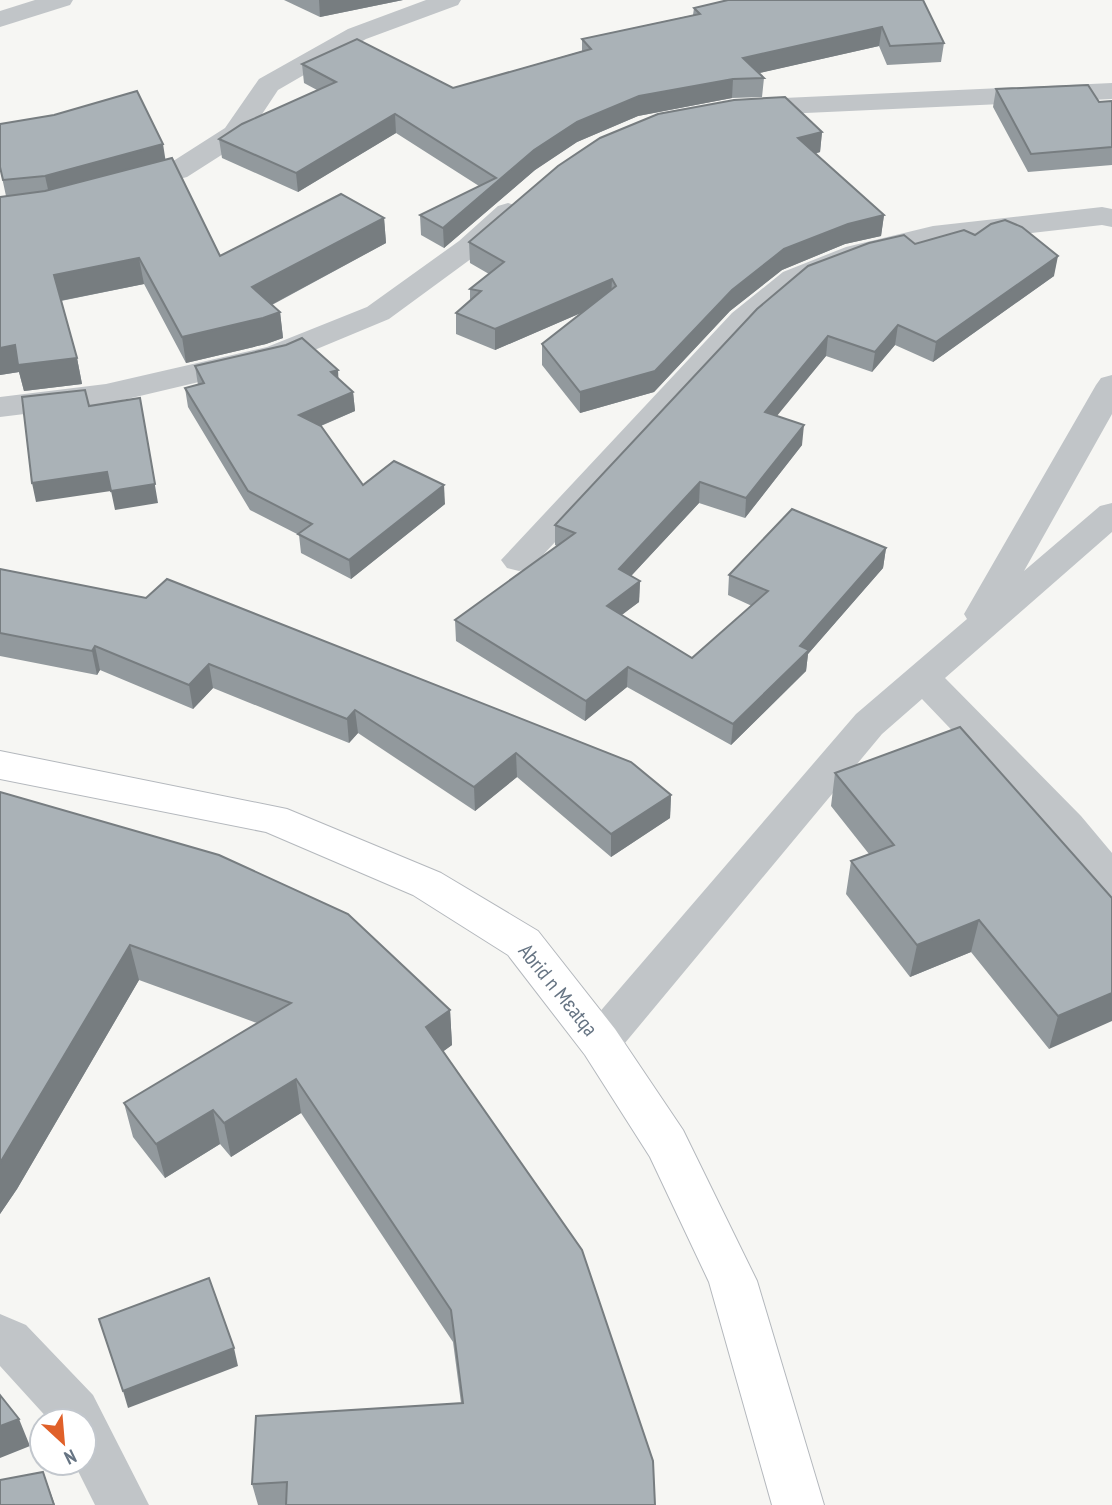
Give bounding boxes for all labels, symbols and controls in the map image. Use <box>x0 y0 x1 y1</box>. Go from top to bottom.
street label: Abrid n Mɛatqa <box>513 938 604 1041</box>
north arrow <box>28 1407 98 1477</box>
text: N <box>61 1444 80 1470</box>

